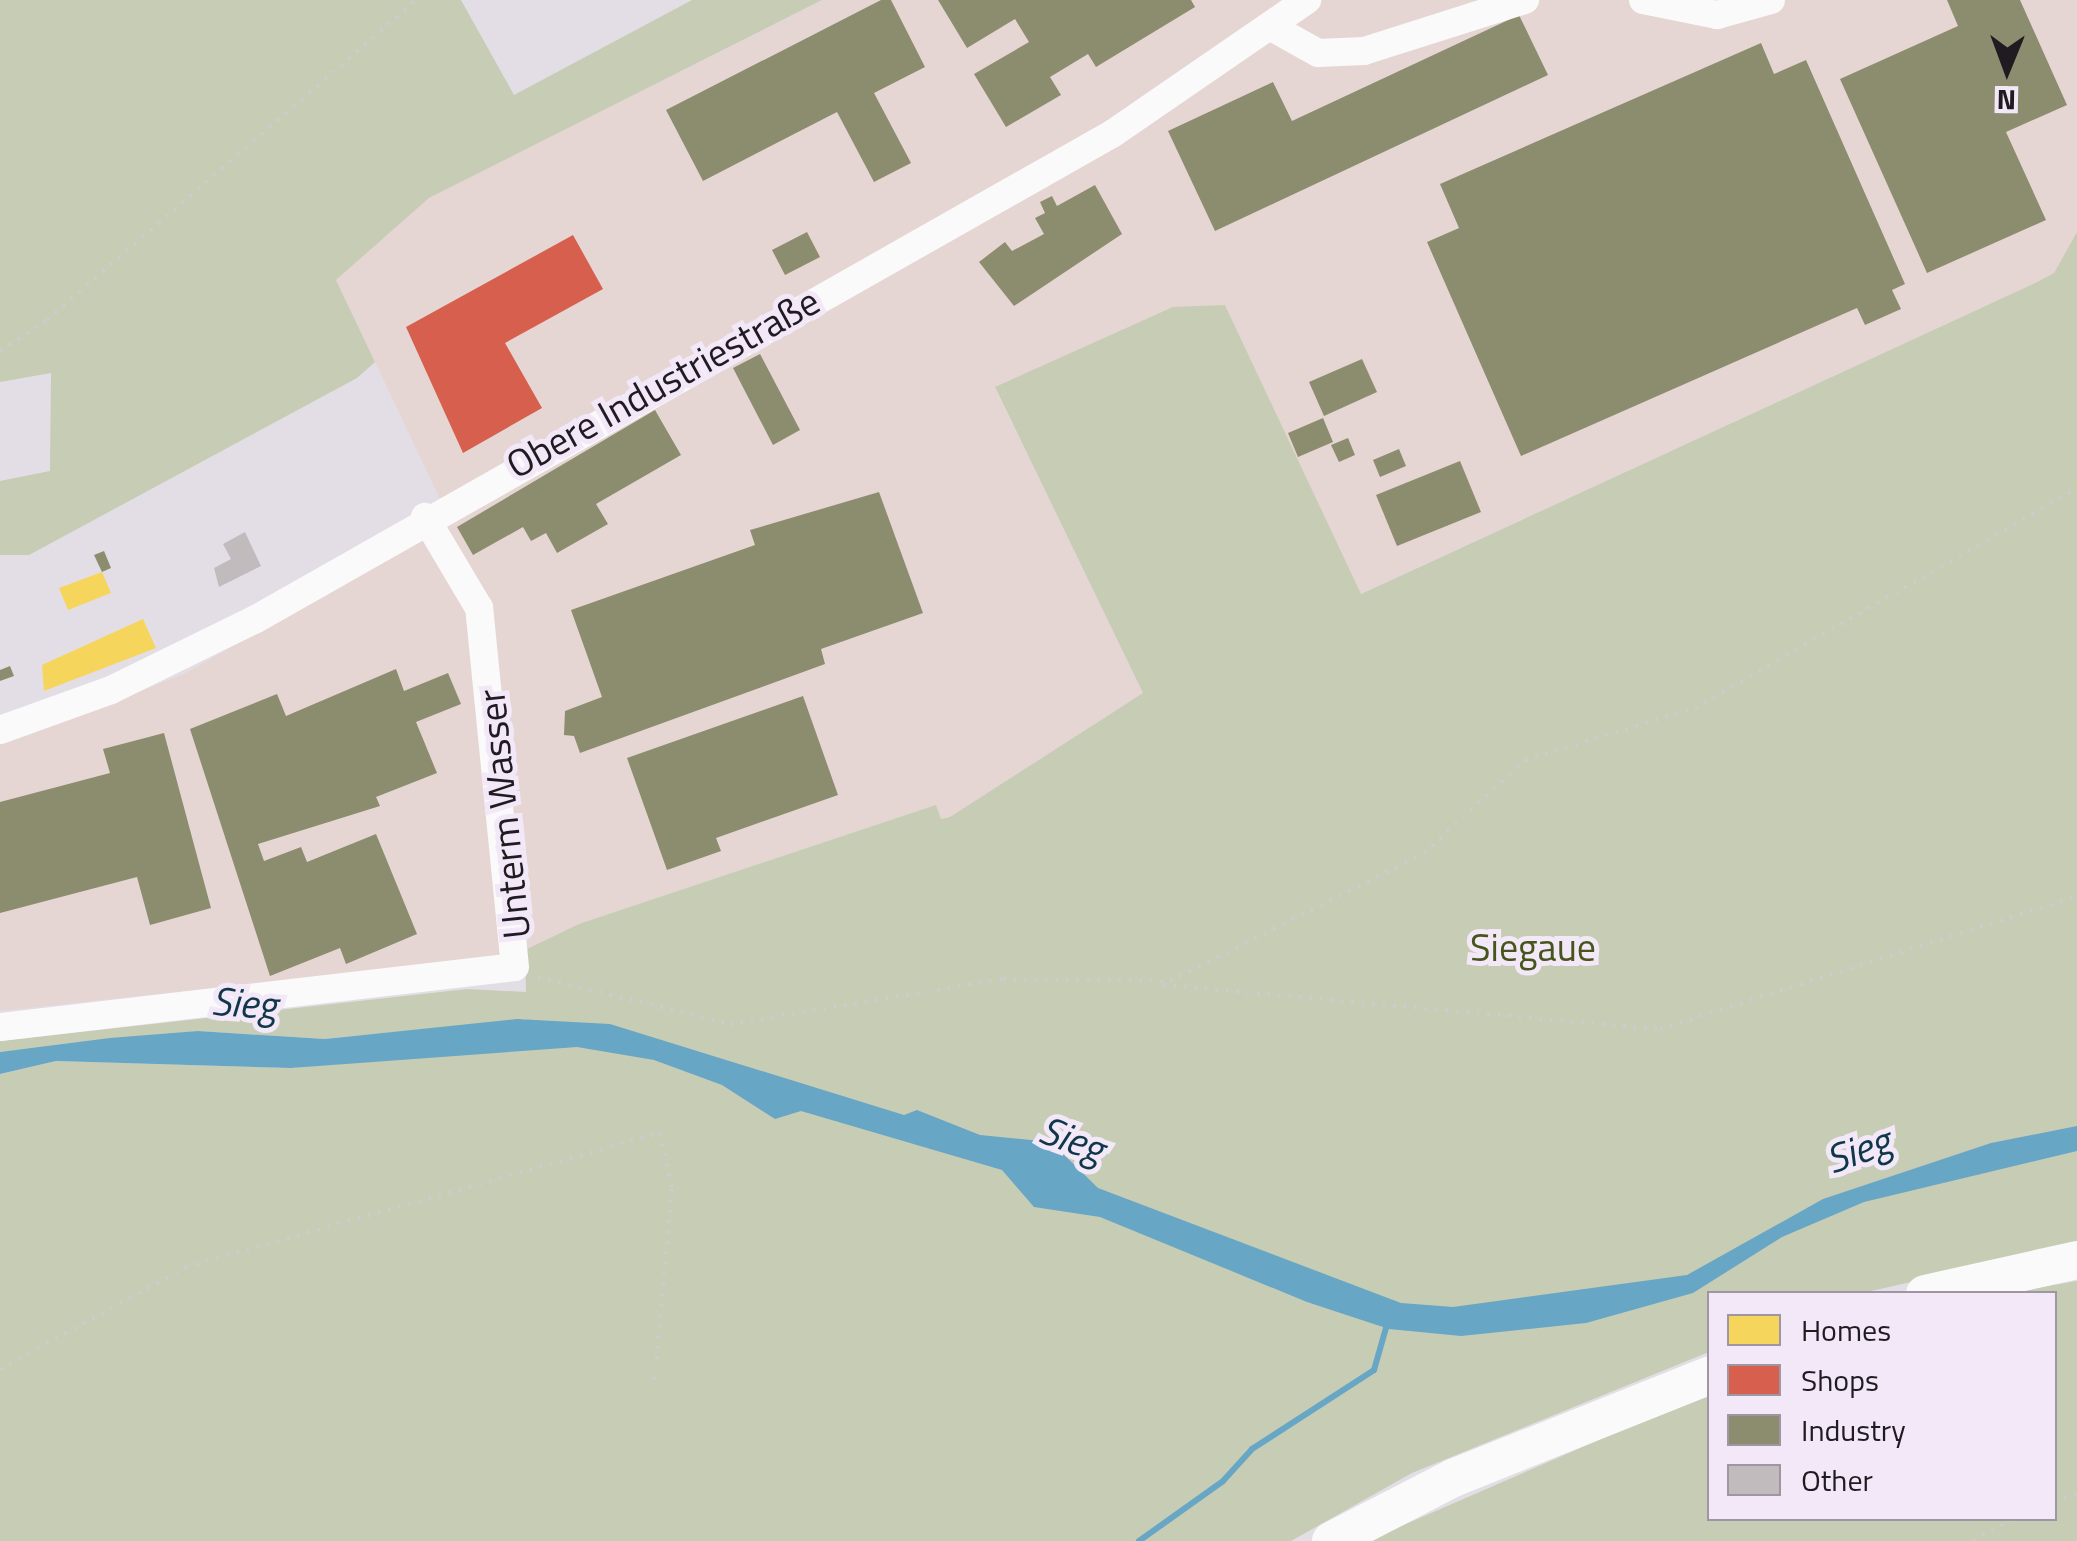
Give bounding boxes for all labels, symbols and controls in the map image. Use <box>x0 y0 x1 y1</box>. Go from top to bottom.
north arrow <box>1957 20 2057 120</box>
text: N <box>1996 79 2017 122</box>
street label: Obere Industriestraße <box>499 278 827 488</box>
street label: Unterm Wasser <box>468 687 540 941</box>
park label: Siegaue <box>1470 925 1596 971</box>
water label: Sieg <box>210 977 278 1029</box>
water label: Sieg <box>1033 1105 1111 1173</box>
water label: Sieg <box>1819 1116 1897 1184</box>
legend <box>1707 1291 2057 1521</box>
text: Homes <box>1801 1307 1891 1353</box>
text: Shops <box>1801 1357 1879 1403</box>
text: Industry <box>1801 1407 1906 1453</box>
text: Other <box>1801 1457 1873 1503</box>

